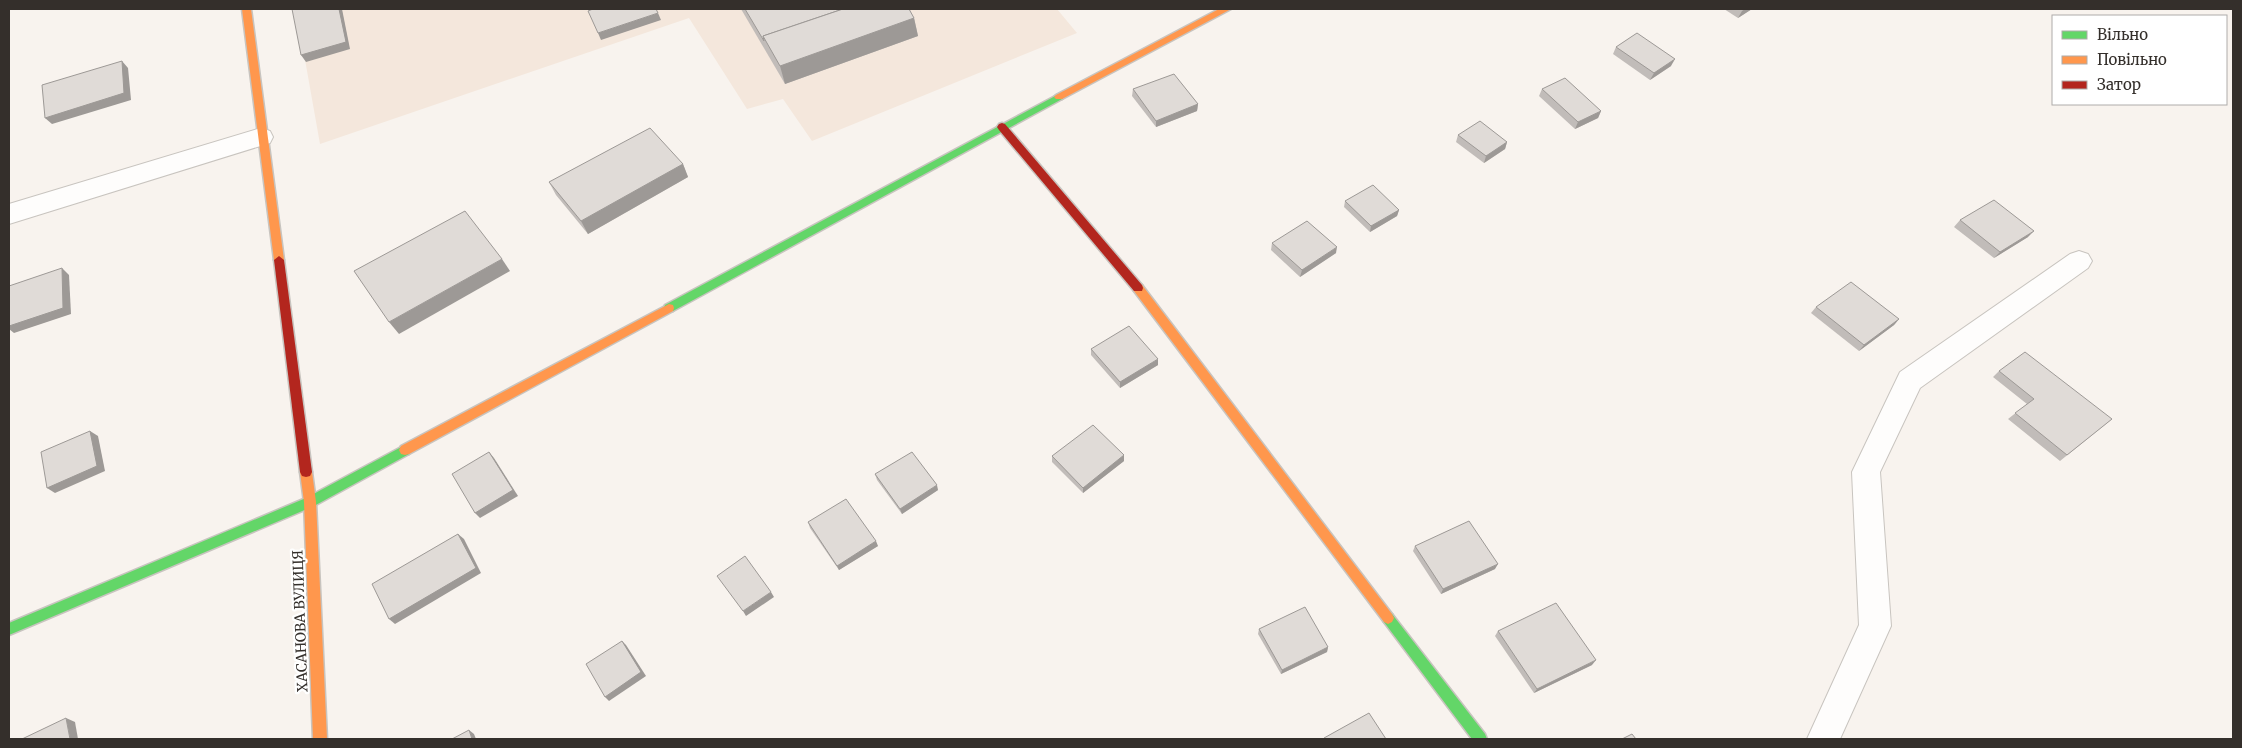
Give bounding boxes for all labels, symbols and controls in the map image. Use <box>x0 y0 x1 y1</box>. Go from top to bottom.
legend <box>2052 15 2227 105</box>
text: Вільно <box>2097 25 2148 44</box>
text: Повільно <box>2097 50 2167 69</box>
text: Затор <box>2097 75 2141 94</box>
street label: ХАСАНОВА ВУЛИЦЯ <box>289 549 311 693</box>

